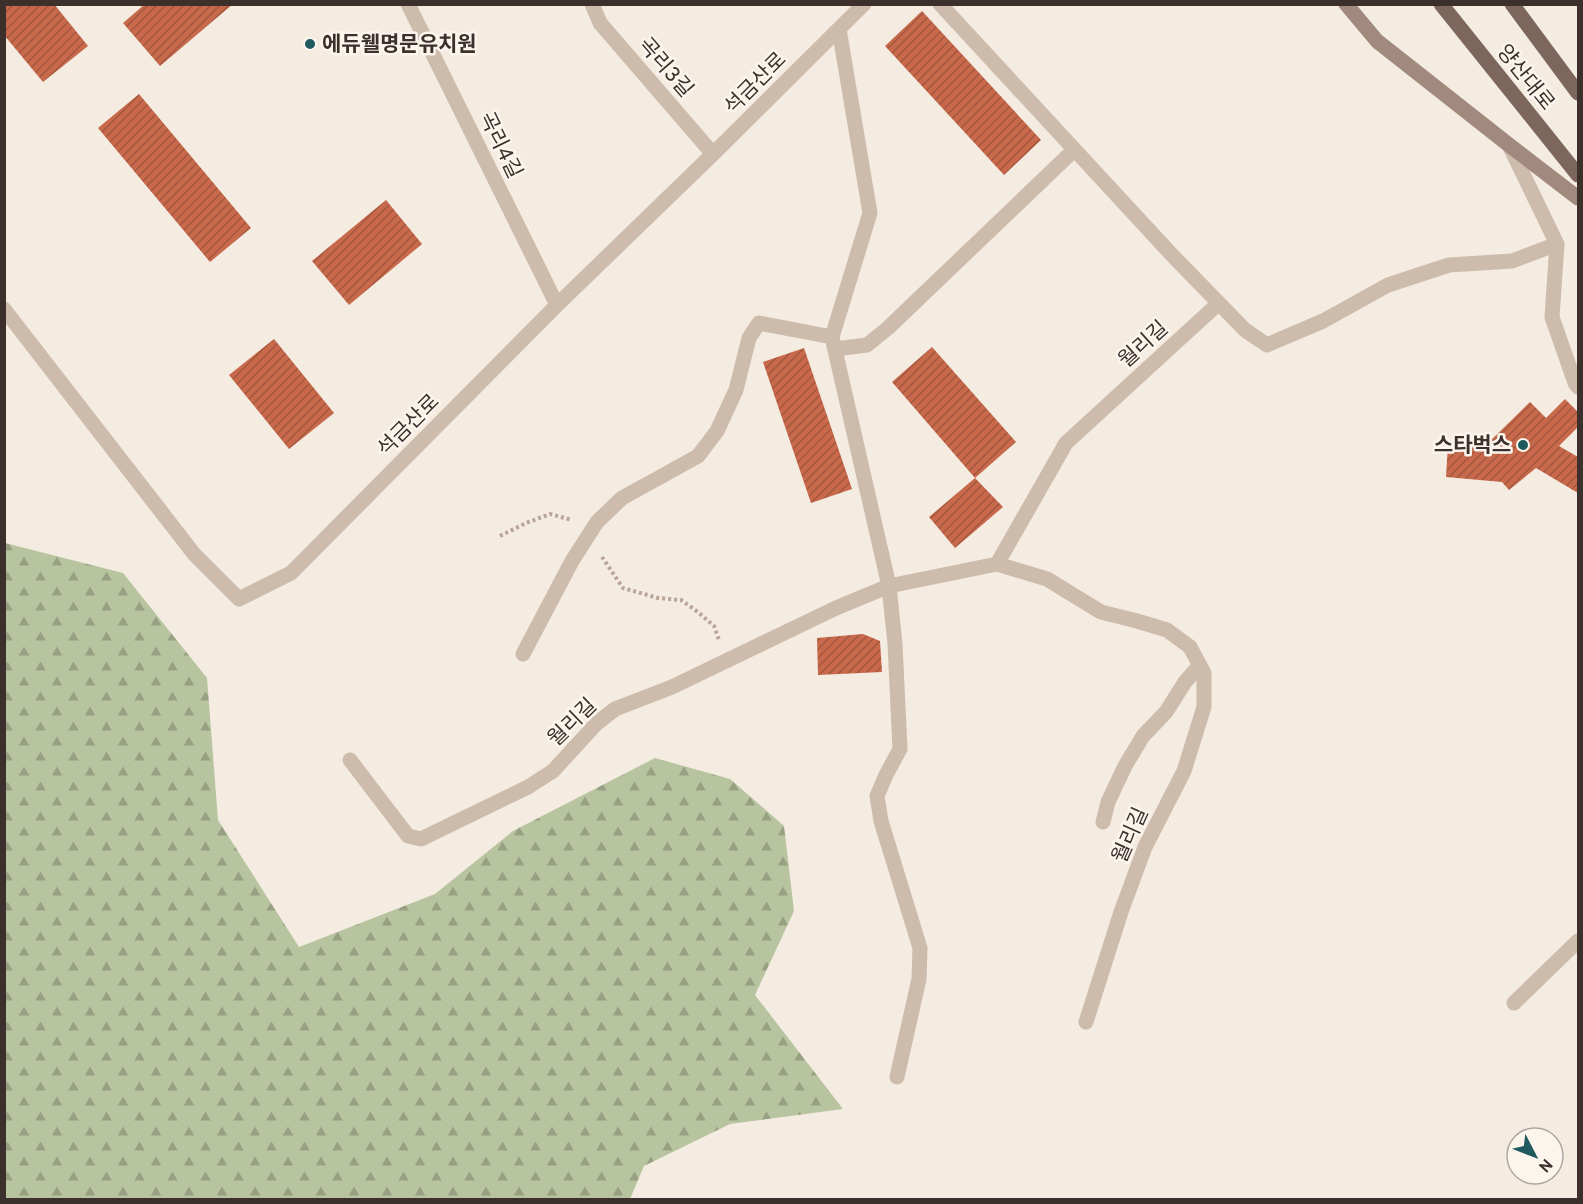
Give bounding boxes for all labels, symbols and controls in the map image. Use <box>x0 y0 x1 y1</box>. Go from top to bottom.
place label: 에듀웰명문유치원 <box>322 32 477 59</box>
street label: 곡리3길 <box>632 32 698 103</box>
marker: 에듀웰명문유치원 <box>303 37 317 51</box>
street label: 양산대로 <box>1490 39 1560 116</box>
street label: 석금산로 <box>719 47 793 121</box>
street label: 곡리4길 <box>472 108 527 183</box>
street label: 월리길 <box>1113 316 1175 375</box>
street label: 석금산로 <box>372 389 446 463</box>
place label: 스타벅스 <box>1434 433 1511 460</box>
marker: 스타벅스 <box>1516 438 1530 452</box>
street label: 월리길 <box>543 693 603 753</box>
street label: 월리길 <box>1107 804 1155 868</box>
north arrow <box>1505 1126 1565 1186</box>
text: N <box>1533 1154 1556 1176</box>

